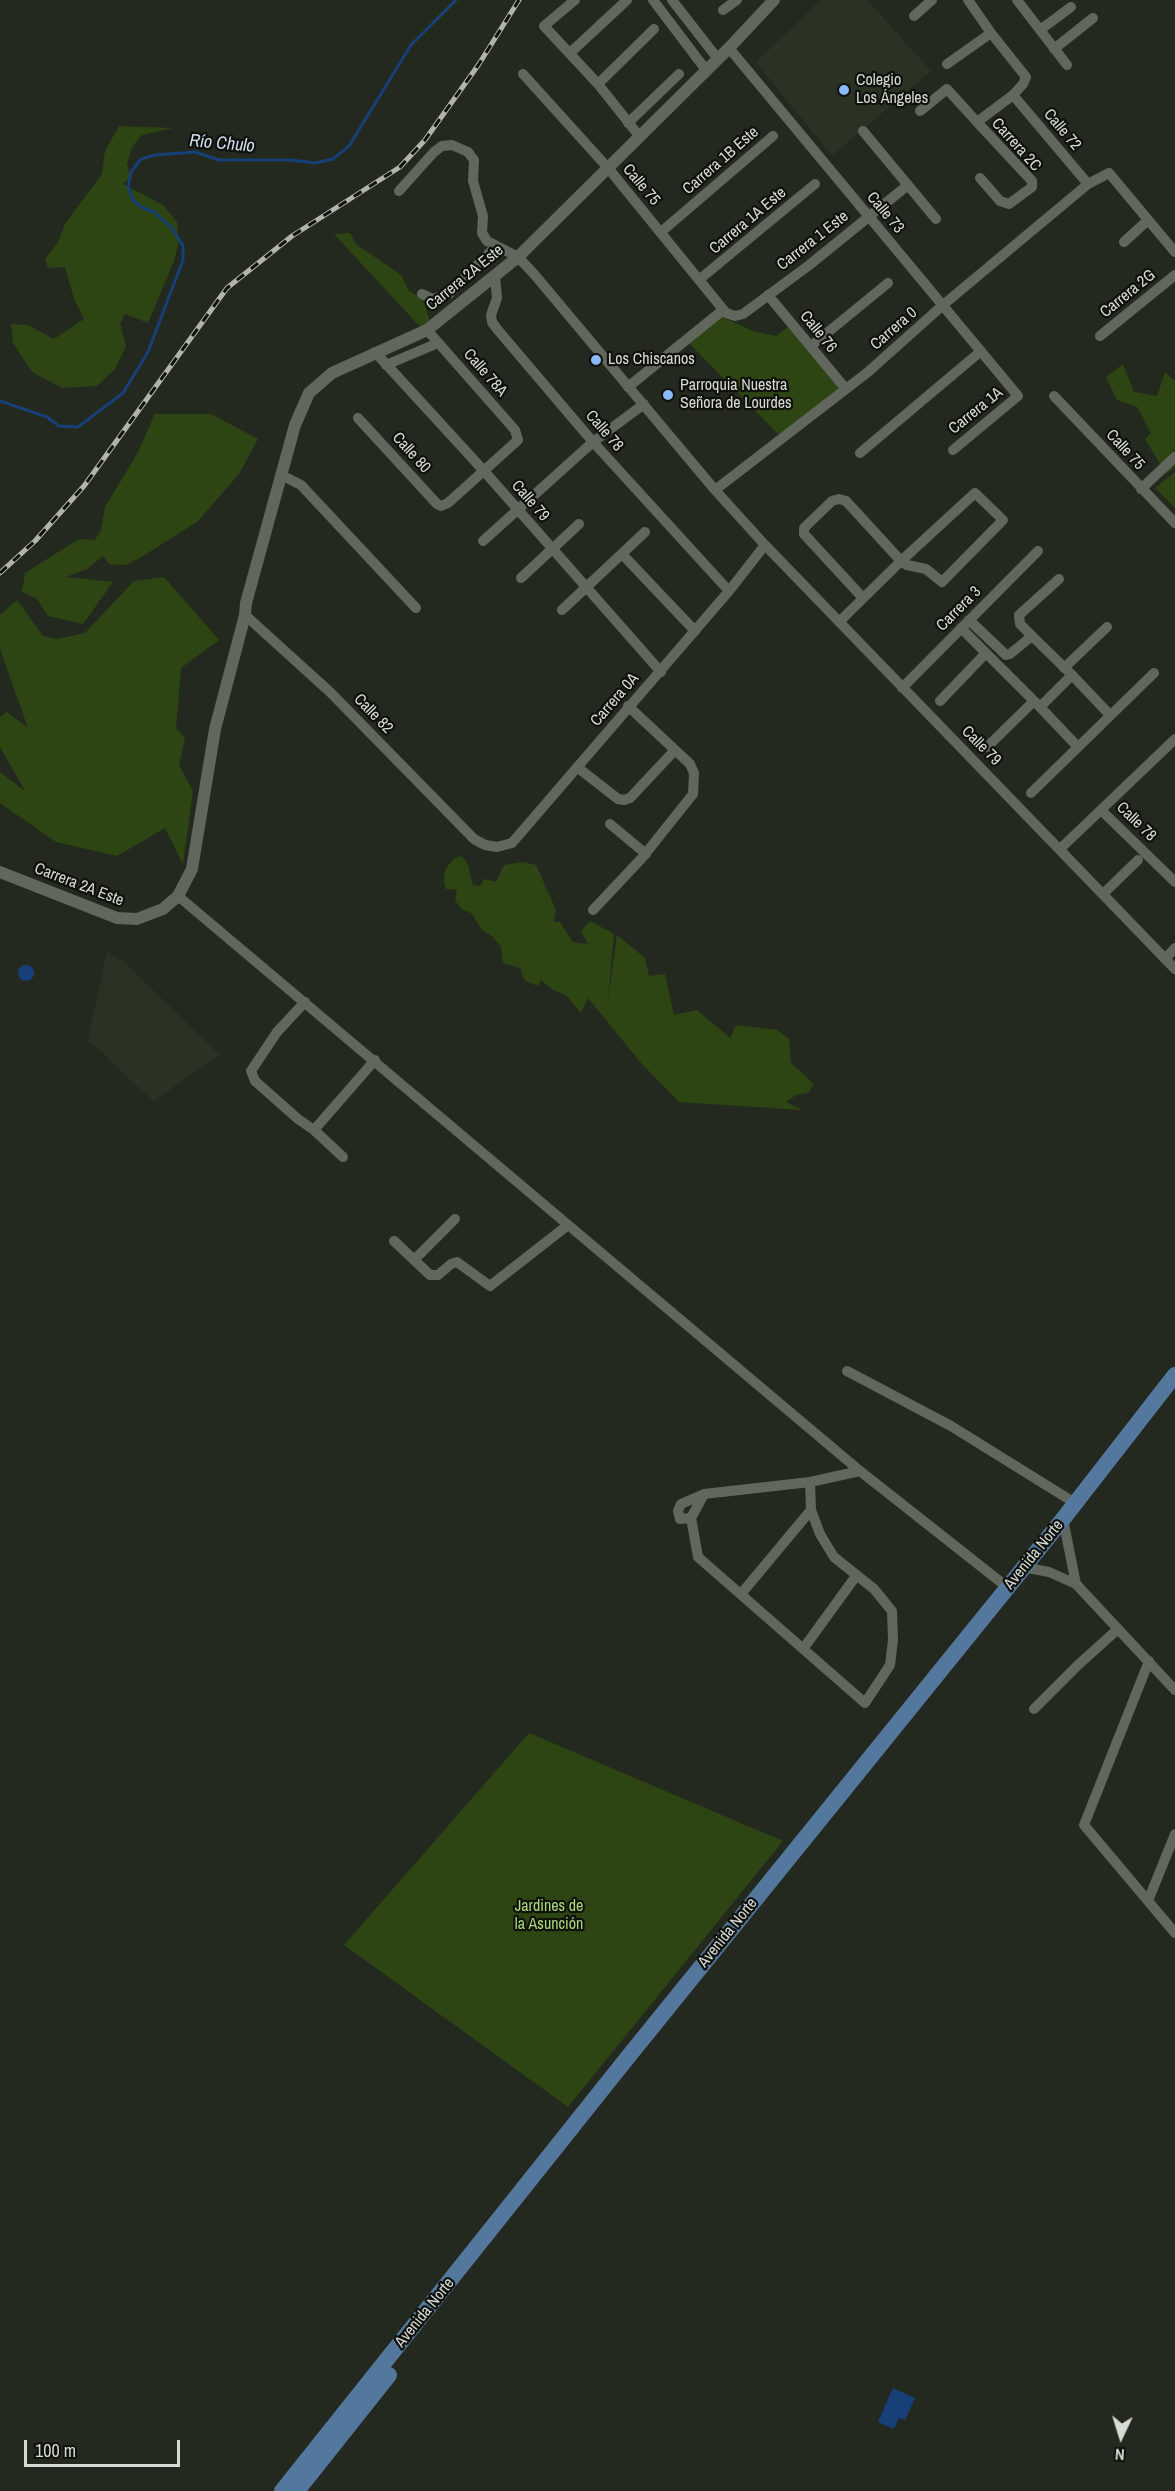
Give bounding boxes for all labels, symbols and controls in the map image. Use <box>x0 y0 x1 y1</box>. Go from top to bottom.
place label: Colegio Los Ángeles <box>856 71 928 109</box>
marker: Colegio Los Ángeles <box>837 83 851 97</box>
street label: Calle 72 <box>1039 105 1085 155</box>
street label: Carrera 2C <box>987 114 1045 176</box>
street label: Carrera 1B Este <box>679 123 763 199</box>
water label: Río Chulo <box>188 130 256 158</box>
street label: Calle 75 <box>618 160 664 210</box>
street label: Carrera 1A Este <box>706 183 790 259</box>
street label: Calle 73 <box>862 188 908 238</box>
street label: Carrera 1 Este <box>773 207 853 275</box>
street label: Carrera 2A Este <box>422 241 508 315</box>
street label: Carrera 2G <box>1096 266 1160 322</box>
street label: Carrera 0 <box>867 304 921 354</box>
street label: Calle 76 <box>795 307 841 357</box>
street label: Calle 78A <box>459 345 511 401</box>
place label: Los Chiscanos <box>608 350 695 370</box>
marker: Los Chiscanos <box>589 353 603 367</box>
place label: Parroquia Nuestra Señora de Lourdes <box>680 376 792 414</box>
street label: Carrera 1A <box>945 383 1007 439</box>
marker: Parroquia Nuestra Señora de Lourdes <box>661 388 675 402</box>
street label: Calle 78 <box>581 407 627 455</box>
street label: Calle 75 <box>1102 426 1148 474</box>
street label: Calle 80 <box>388 429 434 477</box>
street label: Calle 79 <box>507 477 553 525</box>
street label: Carrera 3 <box>933 583 985 635</box>
street label: Carrera 0A <box>587 669 643 731</box>
street label: Calle 82 <box>349 690 397 738</box>
street label: Calle 79 <box>957 722 1005 770</box>
street label: Calle 78 <box>1112 798 1160 846</box>
street label: Carrera 2A Este <box>32 859 126 911</box>
street label: Avenida Norte <box>1000 1516 1068 1594</box>
street label: Avenida Norte <box>694 1894 762 1972</box>
park label: Jardines de la Asunción <box>515 1897 583 1935</box>
street label: Avenida Norte <box>391 2274 459 2352</box>
north arrow <box>1091 2407 1151 2467</box>
scale bar <box>27 2428 183 2466</box>
text: 100 m <box>35 2438 76 2463</box>
text: N <box>1114 2444 1125 2466</box>

